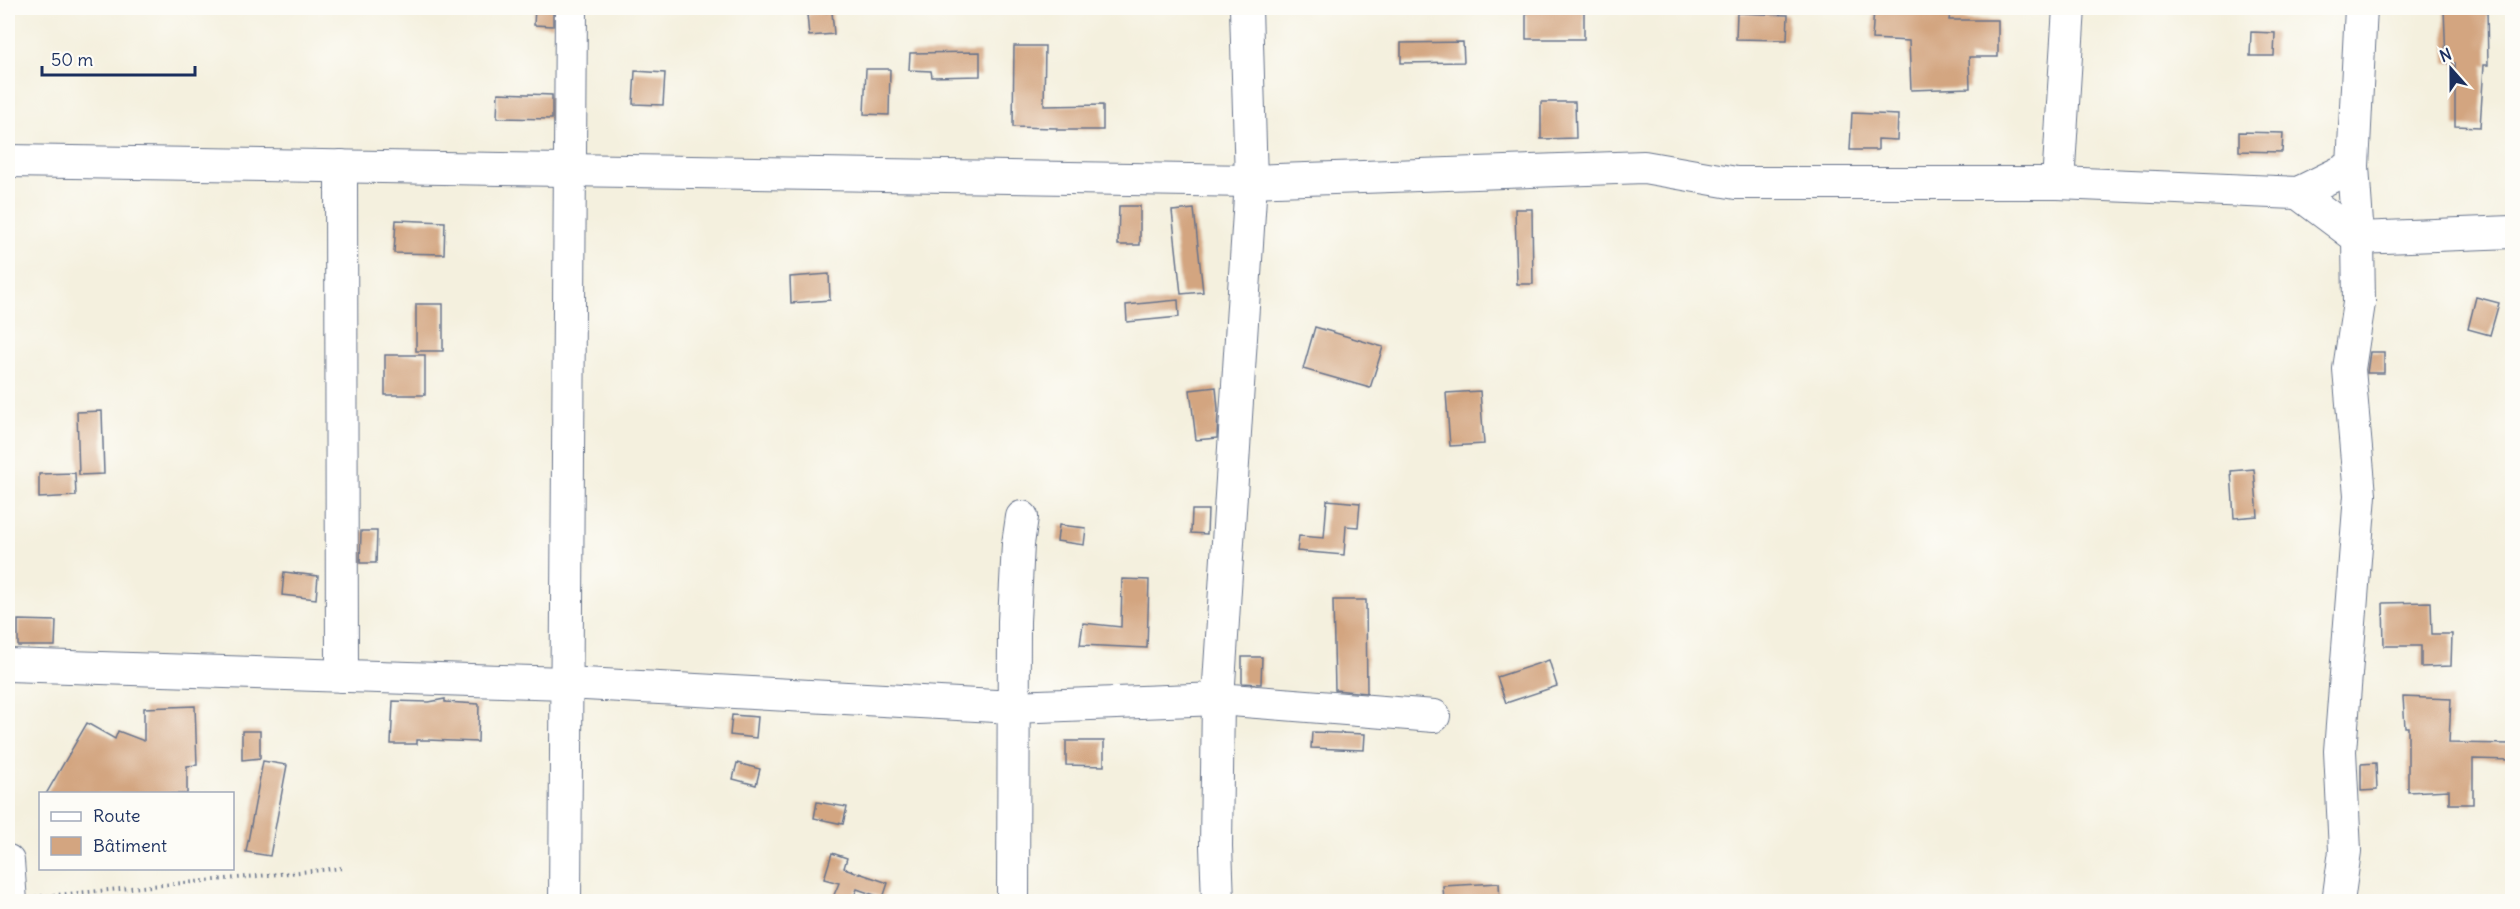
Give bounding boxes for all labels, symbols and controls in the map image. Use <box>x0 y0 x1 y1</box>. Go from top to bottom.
scale bar <box>42 39 195 77</box>
north arrow <box>2421 39 2481 99</box>
text: N <box>2437 44 2454 66</box>
text: 50 m <box>51 48 93 71</box>
legend <box>39 792 234 870</box>
text: Route <box>93 804 141 827</box>
text: Bâtiment <box>93 834 167 857</box>

